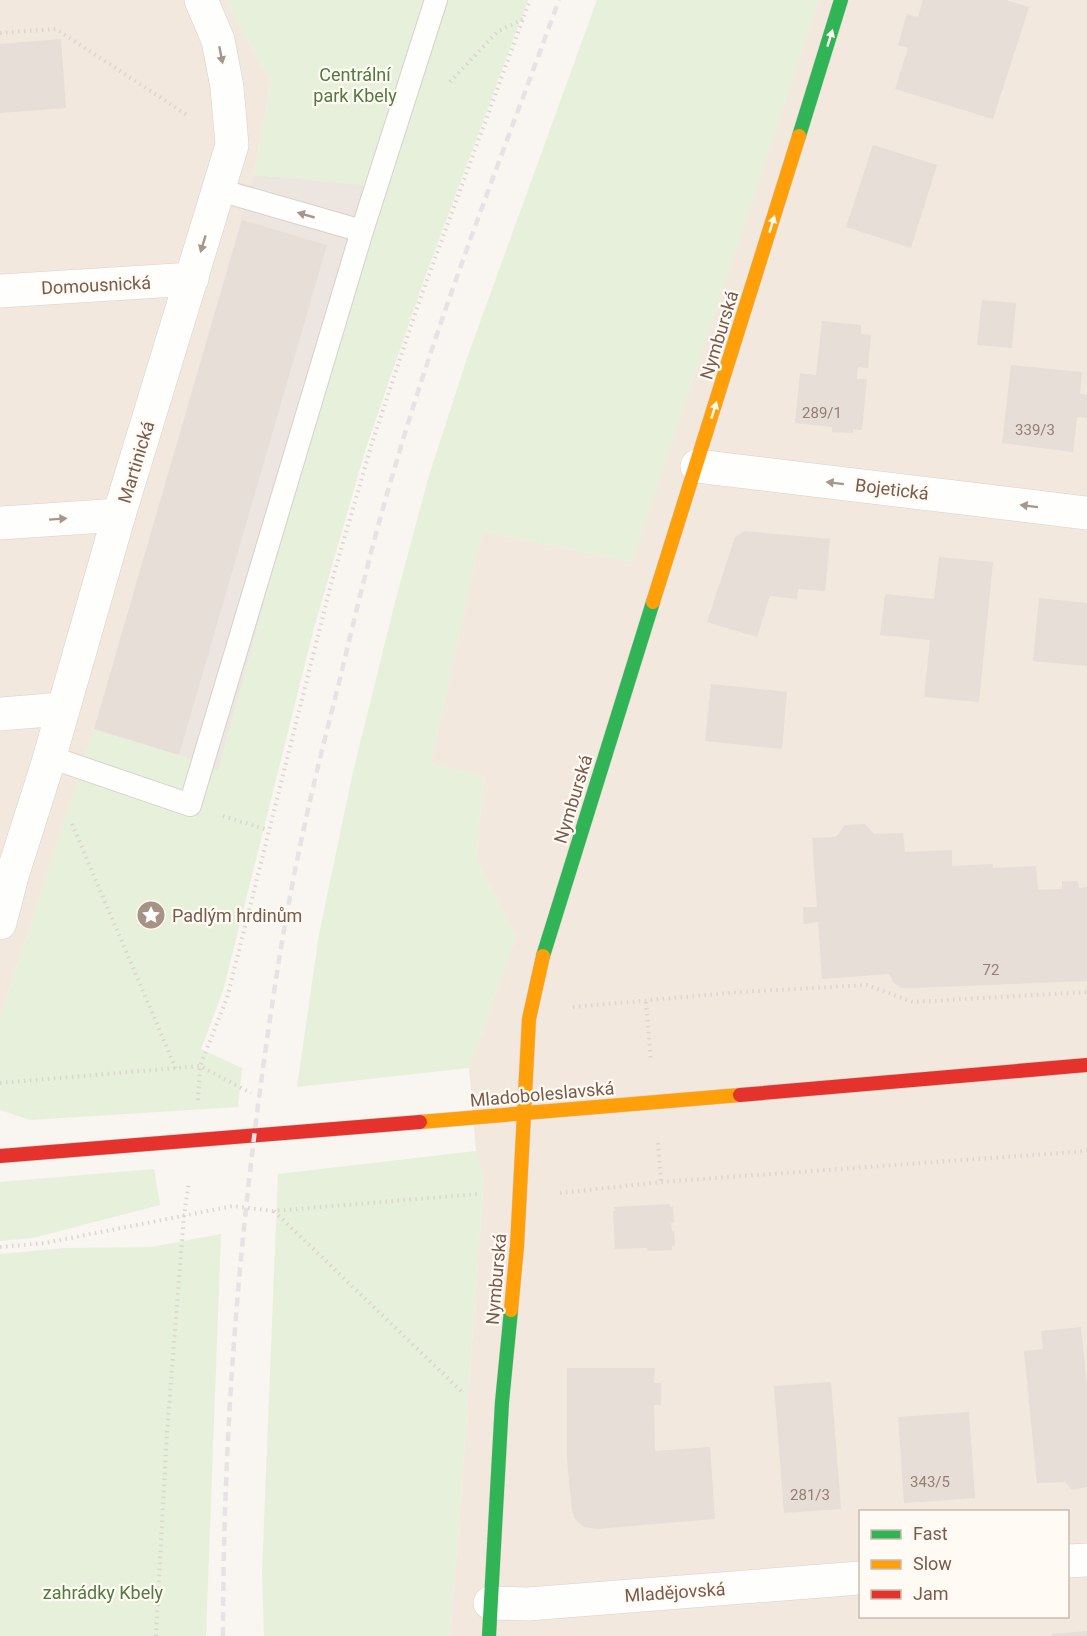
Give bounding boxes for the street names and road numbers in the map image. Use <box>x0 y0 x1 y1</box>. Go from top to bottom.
street label: Domousnická <box>41 272 151 298</box>
street label: Nymburská <box>696 288 742 382</box>
street label: Martinická <box>114 418 158 506</box>
street label: Bojetická <box>854 474 930 504</box>
street label: Nymburská <box>550 752 596 846</box>
street label: Mladoboleslavská <box>469 1077 615 1111</box>
street label: Nymburská <box>482 1233 510 1325</box>
street label: Mladějovská <box>624 1578 726 1606</box>

